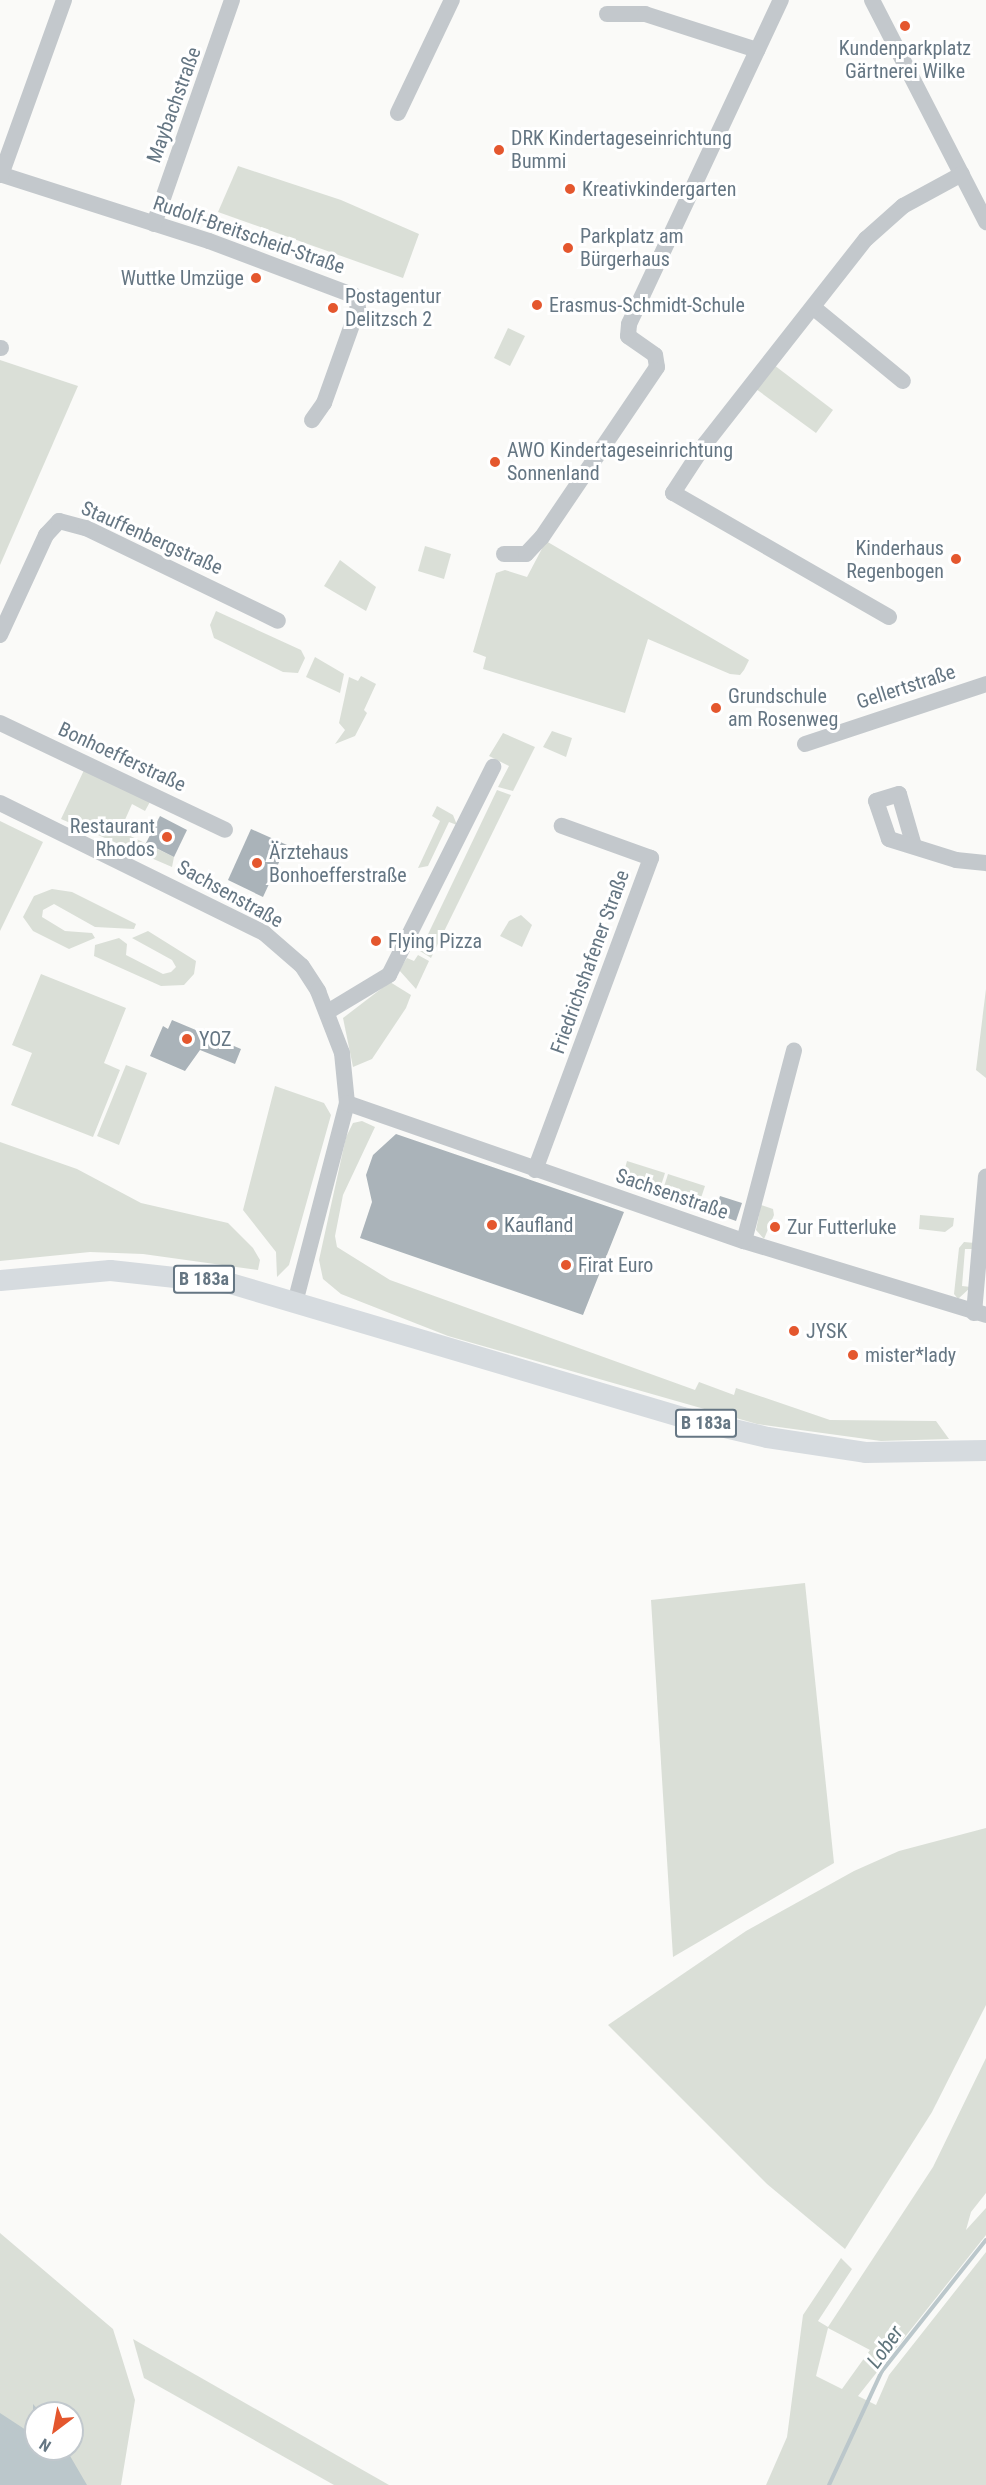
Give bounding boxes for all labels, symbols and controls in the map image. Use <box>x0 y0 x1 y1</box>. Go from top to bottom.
marker: Kundenparkplatz Gärtnerei Wilke <box>898 19 912 33</box>
place label: Kundenparkplatz Gärtnerei Wilke <box>839 36 971 83</box>
street label: Maybachstraße <box>142 44 206 166</box>
place label: DRK Kindertageseinrichtung Bummi <box>511 126 732 173</box>
marker: DRK Kindertageseinrichtung Bummi <box>492 143 506 157</box>
place label: Kreativkindergarten <box>582 177 736 201</box>
marker: Kreativkindergarten <box>563 182 577 196</box>
street label: Rudolf-Breitscheid-Straße <box>150 191 348 279</box>
place label: Parkplatz am Bürgerhaus <box>580 225 684 272</box>
marker: Parkplatz am Bürgerhaus <box>561 241 575 255</box>
place label: Wuttke Umzüge <box>121 266 244 290</box>
marker: Wuttke Umzüge <box>249 271 263 285</box>
place label: Postagentur Delitzsch 2 <box>345 284 441 331</box>
place label: Erasmus-Schmidt-Schule <box>549 293 745 317</box>
marker: Erasmus-Schmidt-Schule <box>530 298 544 312</box>
marker: Postagentur Delitzsch 2 <box>326 301 340 315</box>
place label: AWO Kindertageseinrichtung Sonnenland <box>507 438 733 485</box>
marker: AWO Kindertageseinrichtung Sonnenland <box>488 455 502 469</box>
street label: Stauffenbergstraße <box>78 496 226 580</box>
place label: Kinderhaus Regenbogen <box>846 536 944 583</box>
marker: Kinderhaus Regenbogen <box>949 552 963 566</box>
street label: Gellertstraße <box>854 660 958 714</box>
place label: Grundschule am Rosenweg <box>728 684 838 731</box>
marker: Grundschule am Rosenweg <box>709 701 723 715</box>
street label: Bonhoefferstraße <box>55 717 189 797</box>
place label: Restaurant Rhodos <box>70 814 155 861</box>
marker: Restaurant Rhodos <box>160 830 174 844</box>
place label: Ärztehaus Bonhoefferstraße <box>269 840 407 887</box>
street label: Sachsenstraße <box>173 855 287 933</box>
marker: Ärztehaus Bonhoefferstraße <box>250 856 264 870</box>
street label: Friedrichshafener Straße <box>546 867 634 1057</box>
place label: Flying Pizza <box>388 929 482 953</box>
marker: Flying Pizza <box>369 934 383 948</box>
place label: YOZ <box>199 1027 231 1051</box>
marker: YOZ <box>180 1032 194 1046</box>
street label: Sachsenstraße <box>613 1164 731 1224</box>
place label: Kaufland <box>504 1213 573 1237</box>
place label: Zur Futterluke <box>787 1215 896 1239</box>
marker: Kaufland <box>485 1218 499 1232</box>
marker: Zur Futterluke <box>768 1220 782 1234</box>
place label: Firat Euro <box>578 1253 653 1277</box>
marker: Firat Euro <box>559 1258 573 1272</box>
road number: B 183a <box>172 1264 236 1294</box>
place label: JYSK <box>806 1319 847 1343</box>
marker: JYSK <box>787 1324 801 1338</box>
place label: mister*lady <box>865 1343 956 1367</box>
marker: mister*lady <box>846 1348 860 1362</box>
road number: B 183a <box>674 1408 738 1438</box>
water label: Lober <box>862 2321 908 2373</box>
north arrow <box>24 2401 84 2461</box>
text: N <box>36 2434 54 2456</box>

